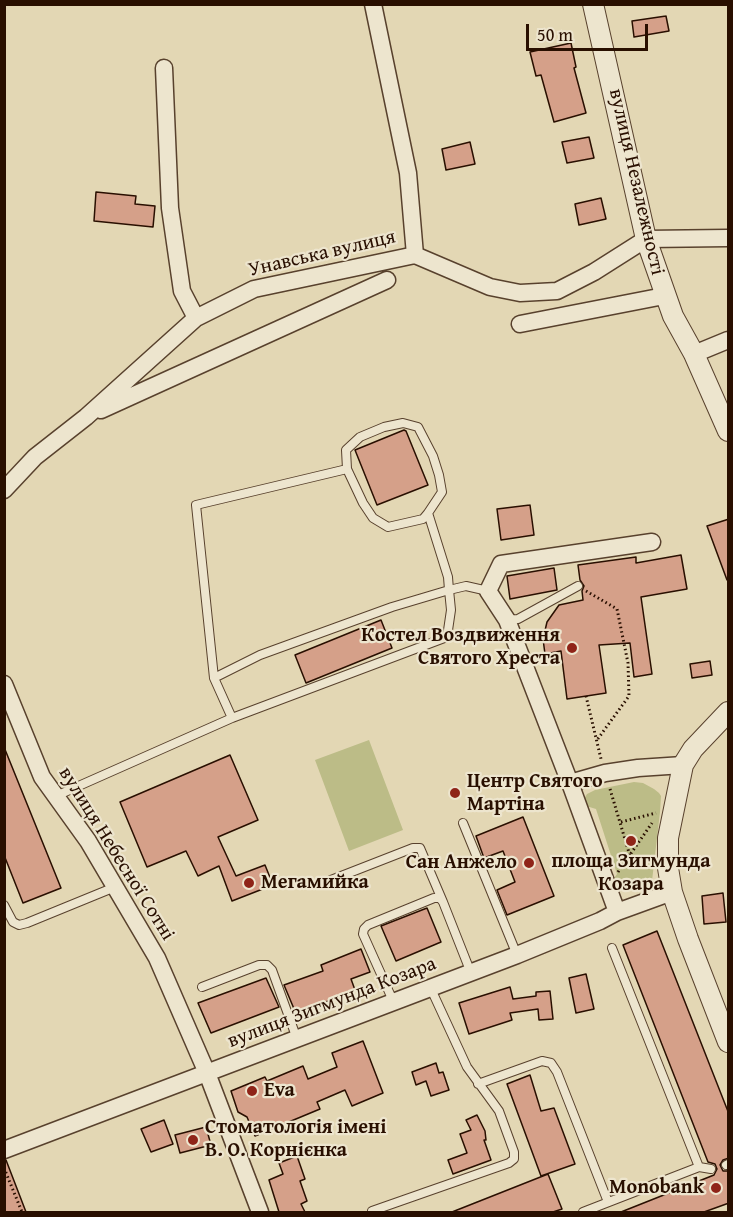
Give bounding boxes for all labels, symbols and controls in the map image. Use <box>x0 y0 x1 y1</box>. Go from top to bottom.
scale bar <box>529 12 650 50</box>
text: 50 m <box>537 21 573 48</box>
street label: вулиця Незалежності <box>603 86 669 278</box>
street label: Унавська вулиця <box>246 225 398 283</box>
place label: Костел Воздвиження Святого Хреста <box>361 624 560 671</box>
marker: Костел Воздвиження Святого Хреста <box>565 641 579 655</box>
street label: вулиця Небесної Сотні <box>53 763 179 945</box>
place label: Центр Святого Мартіна <box>467 770 603 817</box>
marker: Центр Святого Мартіна <box>448 786 462 800</box>
marker: площа Зигмунда Козара <box>624 834 638 848</box>
place label: площа Зигмунда Козара <box>551 850 711 897</box>
place label: Сан Анжело <box>406 851 517 875</box>
marker: Сан Анжело <box>522 856 536 870</box>
place label: Мегамийка <box>261 871 369 895</box>
marker: Мегамийка <box>242 876 256 890</box>
street label: вулиця Зигмунда Козара <box>224 952 440 1054</box>
place label: Eva <box>264 1079 295 1103</box>
marker: Eva <box>245 1084 259 1098</box>
place label: Стоматологія імені В. О. Корнієнка <box>205 1116 387 1163</box>
marker: Стоматологія імені В. О. Корнієнка <box>186 1133 200 1147</box>
place label: Monobank <box>609 1176 704 1200</box>
marker: Monobank <box>709 1181 723 1195</box>

